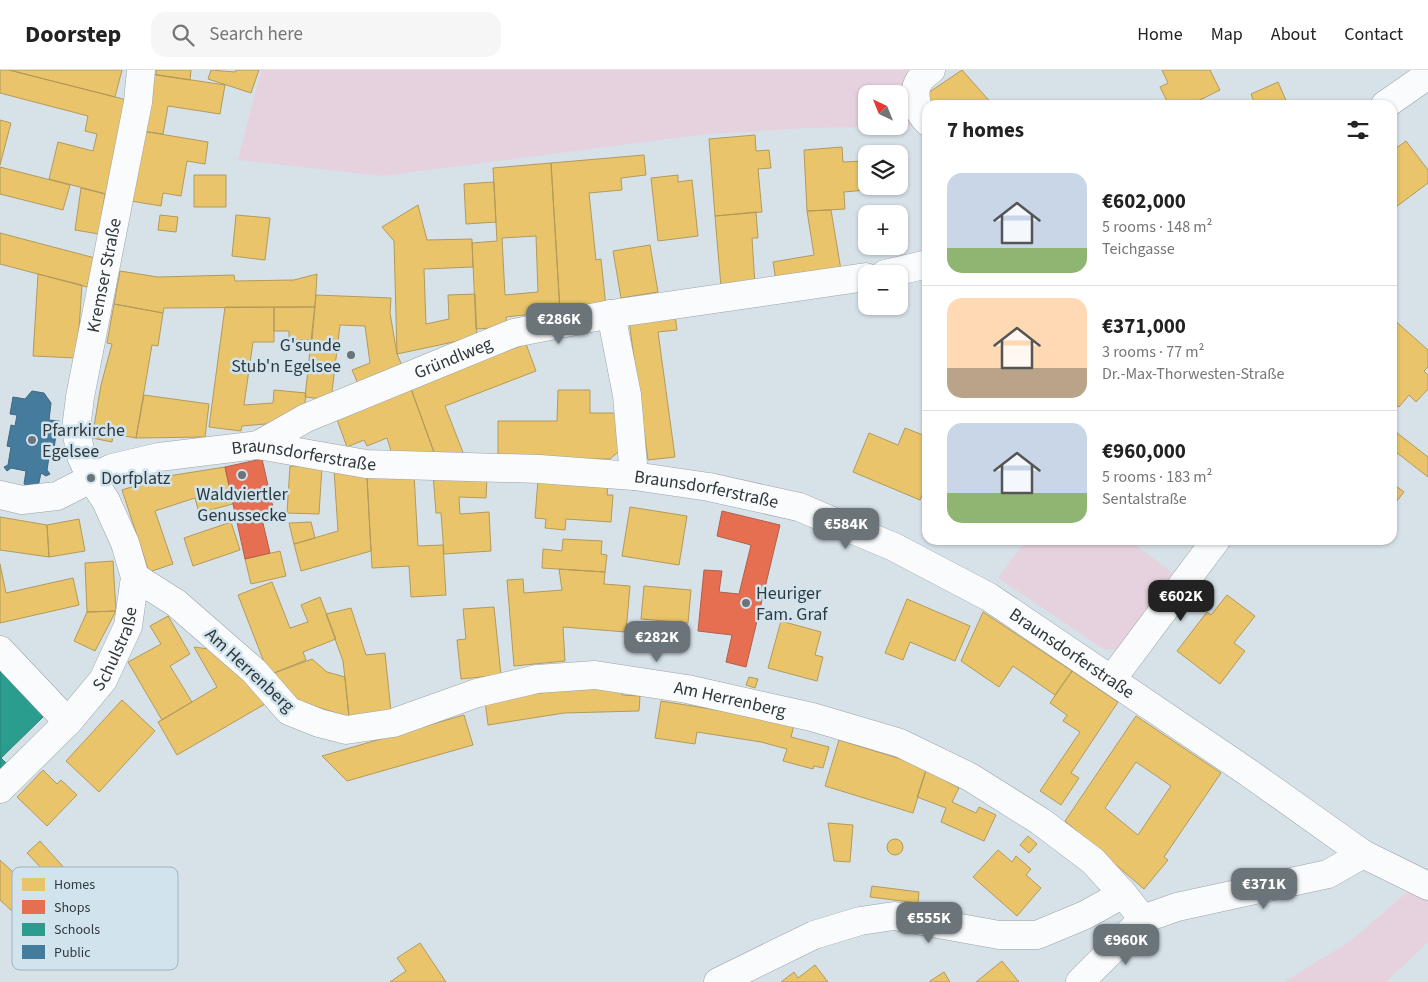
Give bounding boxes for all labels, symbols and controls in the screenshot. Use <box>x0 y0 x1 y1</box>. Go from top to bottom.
search box <box>151 12 501 57</box>
text: Doorstep <box>25 17 121 52</box>
icon: search <box>169 21 197 49</box>
text: Search here <box>209 21 303 48</box>
text: Home <box>1137 22 1183 47</box>
text: Map <box>1211 22 1243 47</box>
text: About <box>1271 22 1316 47</box>
text: Contact <box>1344 22 1403 47</box>
north arrow <box>858 85 908 135</box>
map controls <box>858 85 908 315</box>
text: 7 homes <box>947 115 1024 145</box>
icon: filters <box>1344 116 1372 144</box>
button: layers <box>858 145 908 195</box>
text: €602,000 <box>1102 186 1186 216</box>
icon: home <box>987 193 1047 253</box>
button: + <box>858 205 908 255</box>
street label: Kremser Straße <box>81 216 128 335</box>
text: 5 rooms · 148 m² <box>1102 216 1212 238</box>
text: Teichgasse <box>1102 238 1175 260</box>
button: − <box>858 265 908 315</box>
pin: €286K <box>524 302 594 345</box>
text: €286K <box>537 308 581 330</box>
text: €371,000 <box>1102 311 1186 341</box>
icon: home <box>987 318 1047 378</box>
street label: Gründlweg <box>410 331 496 385</box>
place label: G'sunde Stub'n Egelsee <box>231 333 341 379</box>
text: 3 rooms · 77 m² <box>1102 341 1204 363</box>
marker: G'sunde Stub'n Egelsee <box>345 349 357 361</box>
text: Dr.-Max-Thorwesten-Straße <box>1102 363 1284 385</box>
place label: Pfarrkirche Egelsee <box>42 418 125 464</box>
street label: Braunsdorferstraße <box>230 433 376 477</box>
marker: Pfarrkirche Egelsee <box>26 434 38 446</box>
text: €960,000 <box>1102 436 1186 466</box>
icon: home <box>987 443 1047 503</box>
street label: Braunsdorferstraße <box>632 464 781 515</box>
place label: Dorfplatz <box>101 466 171 491</box>
text: 5 rooms · 183 m² <box>1102 466 1212 488</box>
marker: Waldviertler Genussecke <box>236 469 248 481</box>
marker: Dorfplatz <box>85 472 97 484</box>
place label: Waldviertler Genussecke <box>196 482 288 528</box>
text: Sentalstraße <box>1102 488 1187 510</box>
pin: €584K <box>811 508 881 550</box>
text: €584K <box>824 513 868 535</box>
pin: €602K <box>1146 580 1216 622</box>
place label: Heuriger Fam. Graf <box>756 581 828 627</box>
text: €602K <box>1159 585 1203 607</box>
marker: Heuriger Fam. Graf <box>740 597 752 609</box>
street label: Braunsdorferstraße <box>1004 602 1139 705</box>
street label: Schulstraße <box>87 605 144 697</box>
pin: €282K <box>622 620 692 663</box>
street label: Am Herrenberg <box>199 622 300 718</box>
text: €282K <box>635 626 679 648</box>
street label: Am Herrenberg <box>672 675 788 724</box>
legend <box>12 867 178 970</box>
pin: €371K <box>1229 868 1299 910</box>
text: €371K <box>1242 873 1286 895</box>
text: Homes <box>54 875 95 895</box>
text: Shops <box>54 898 90 918</box>
pin: €555K <box>894 902 964 944</box>
text: €555K <box>907 907 951 929</box>
text: Schools <box>54 920 100 940</box>
pin: €960K <box>1091 924 1161 966</box>
text: €960K <box>1104 929 1148 951</box>
text: Public <box>54 943 91 963</box>

